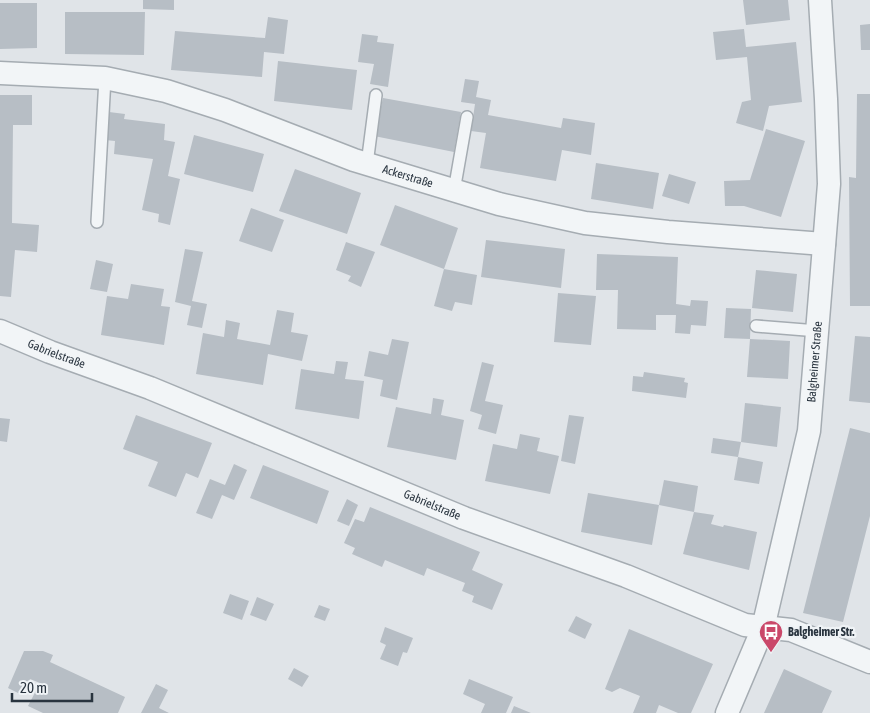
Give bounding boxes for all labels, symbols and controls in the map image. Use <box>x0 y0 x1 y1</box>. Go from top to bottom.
street label: Ackerstraße <box>381 162 435 191</box>
street label: Balgheimer Straße <box>804 321 825 403</box>
street label: Gabrielstraße <box>26 336 87 371</box>
street label: Gabrielstraße <box>402 487 463 523</box>
bus stop icon: Balgheimer Str. <box>758 619 784 653</box>
place label: Balgheimer Str. <box>788 625 854 639</box>
scale bar <box>12 670 92 702</box>
text: 20 m <box>20 679 47 696</box>

